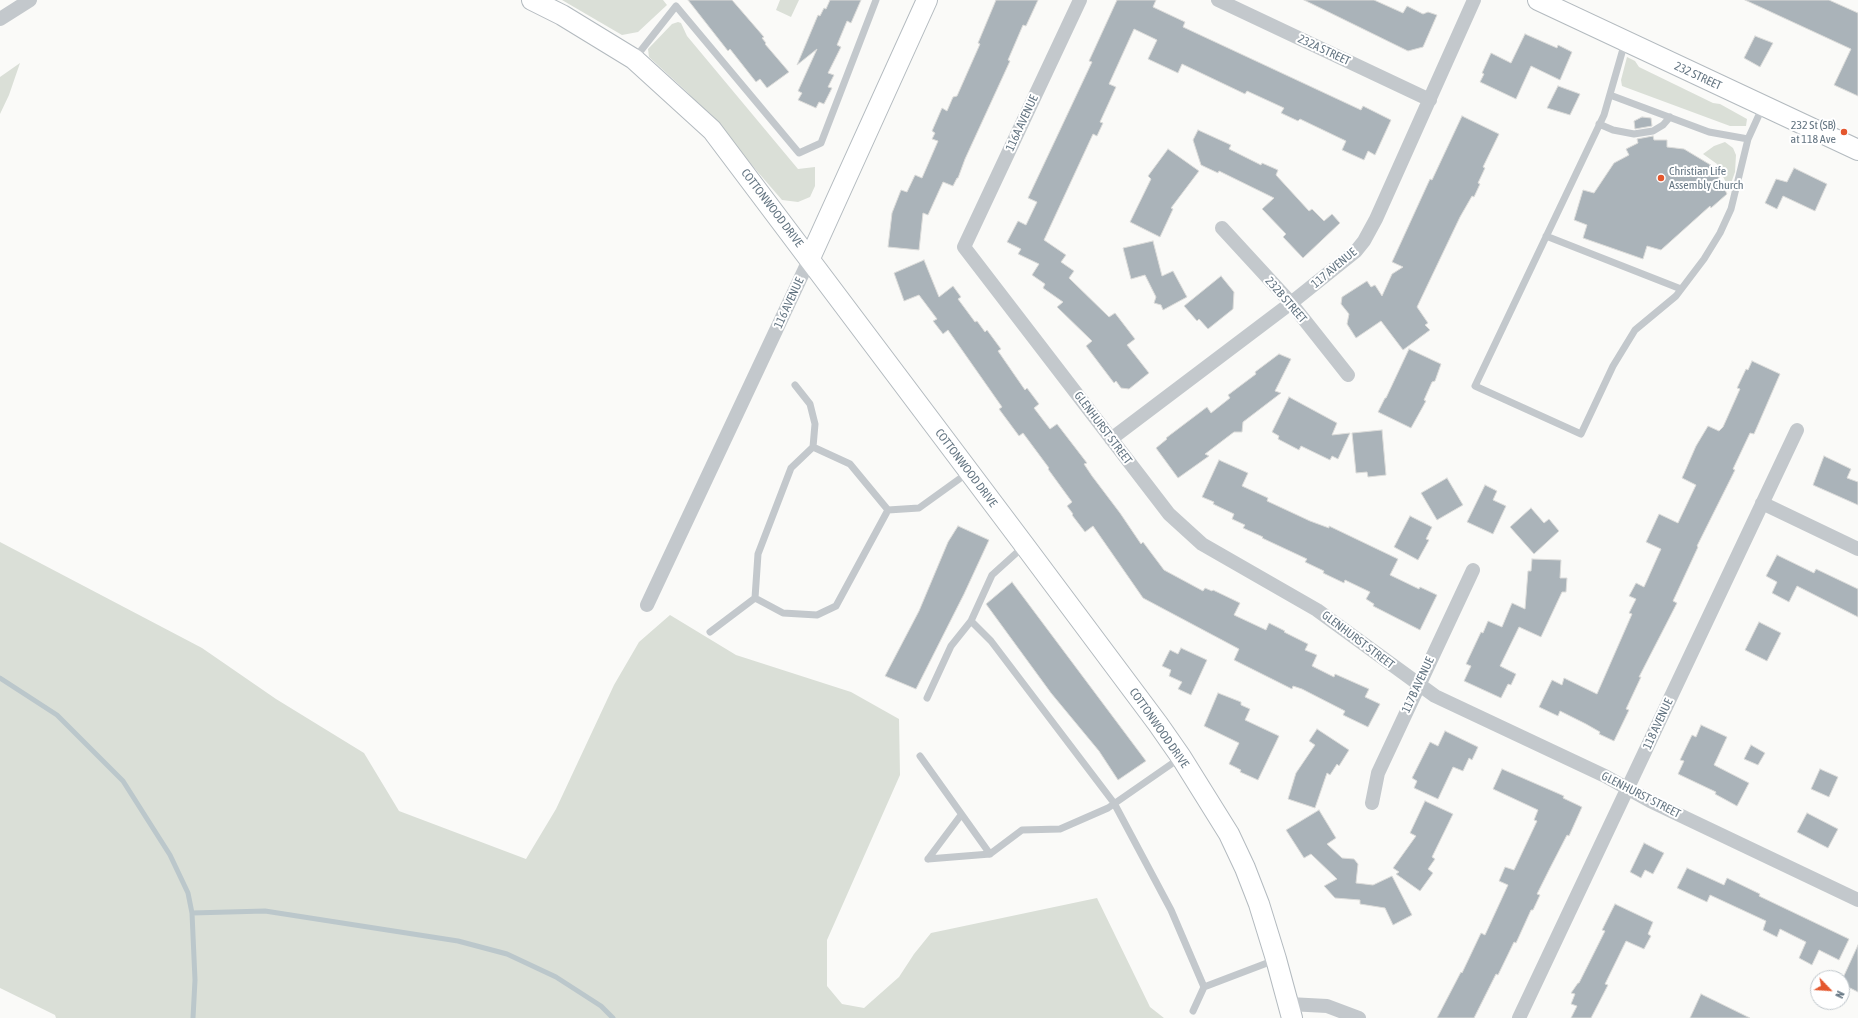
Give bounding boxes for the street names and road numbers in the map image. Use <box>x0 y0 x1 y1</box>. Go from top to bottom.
street label: 232A STREET <box>1295 32 1353 68</box>
street label: 232 STREET <box>1672 59 1724 93</box>
street label: 116A AVENUE <box>1003 93 1041 153</box>
street label: COTTONWOOD DRIVE <box>738 166 806 250</box>
street label: 117 AVENUE <box>1309 245 1359 291</box>
street label: 232B STREET <box>1262 274 1310 326</box>
street label: 116 AVENUE <box>771 275 807 331</box>
street label: GLENHURST STREET <box>1071 389 1135 467</box>
street label: COTTONWOOD DRIVE <box>932 426 1000 510</box>
street label: GLENHURST STREET <box>1319 608 1397 672</box>
street label: 117B AVENUE <box>1399 655 1437 715</box>
street label: COTTONWOOD DRIVE <box>1126 685 1192 771</box>
street label: 118 AVENUE <box>1640 696 1676 752</box>
street label: GLENHURST STREET <box>1599 769 1683 821</box>

